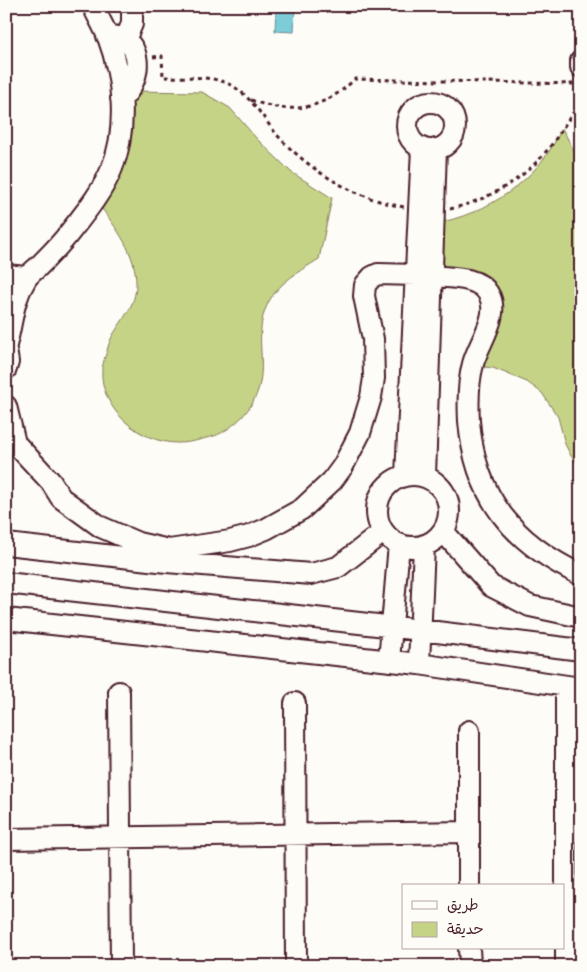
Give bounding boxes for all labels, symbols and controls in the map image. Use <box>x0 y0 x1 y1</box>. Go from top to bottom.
legend <box>402 884 564 950</box>
text: طريق <box>447 894 479 914</box>
text: حديقة <box>447 918 484 938</box>

